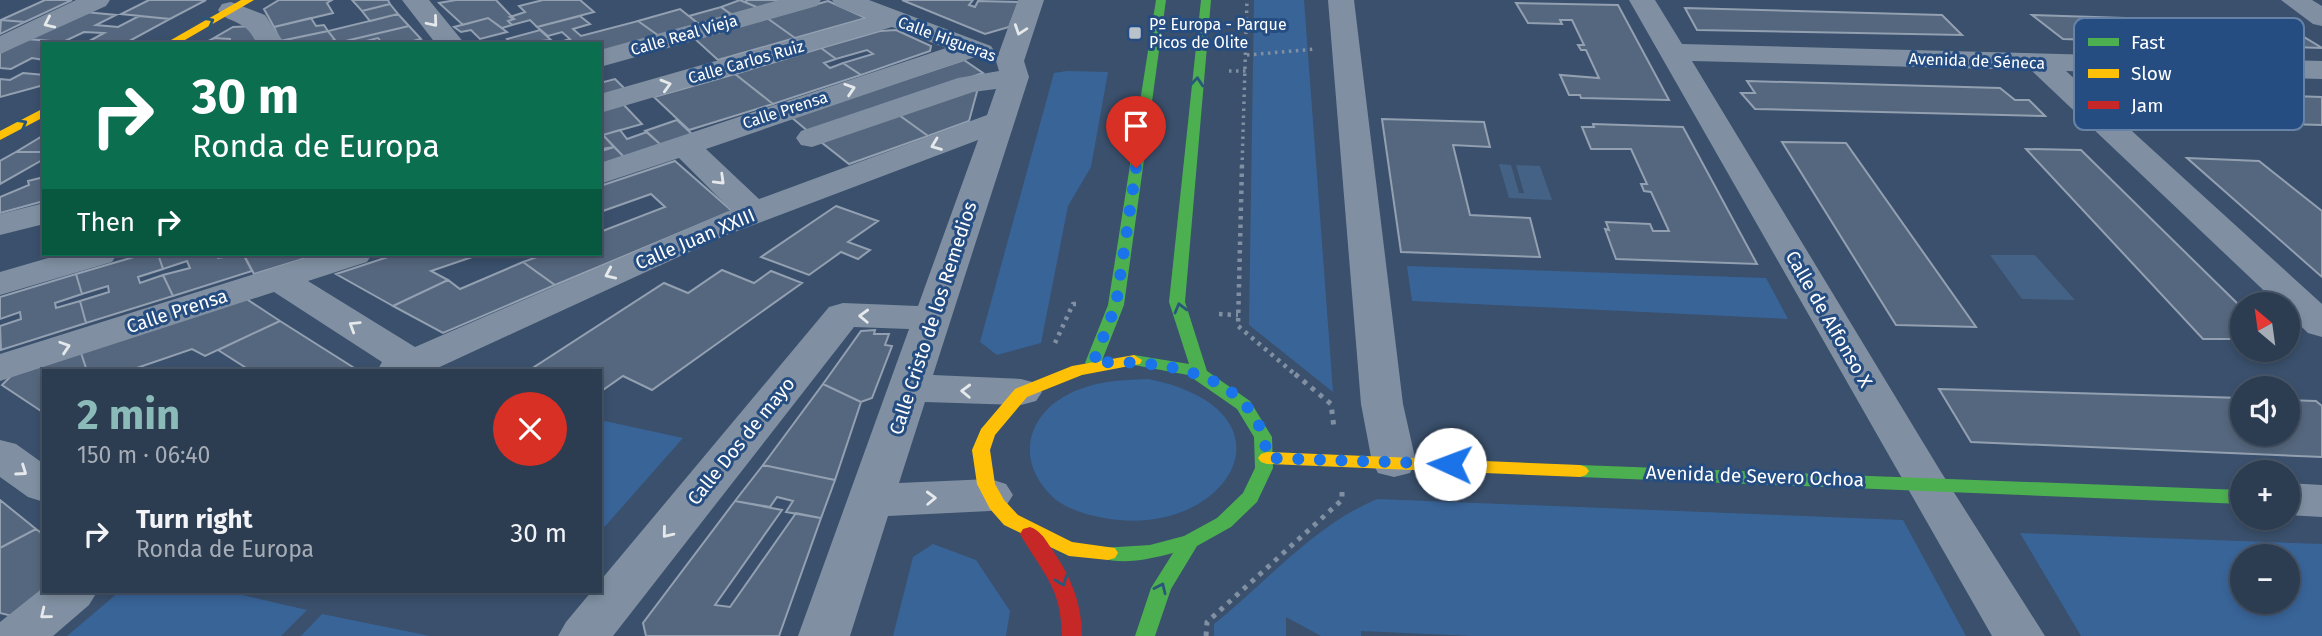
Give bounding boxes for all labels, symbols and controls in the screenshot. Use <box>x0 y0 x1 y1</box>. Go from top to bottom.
street label: Calle Real Vieja <box>628 11 740 59</box>
street label: Calle Higueras <box>895 12 999 66</box>
one-way arrow <box>425 13 437 26</box>
one-way arrow <box>44 15 56 29</box>
place label: Pº Europa - Parque Picos de Olite <box>1149 15 1287 52</box>
one-way arrow <box>202 17 214 30</box>
legend <box>2074 18 2304 130</box>
one-way arrow <box>1014 24 1028 36</box>
marker: Pº Europa - Parque Picos de Olite <box>1127 25 1143 41</box>
text: Fast <box>2131 31 2165 54</box>
street label: Calle Carlos Ruiz <box>686 36 806 88</box>
street label: Avenida de Séneca <box>1909 49 2045 73</box>
text: Slow <box>2131 62 2172 85</box>
text: 30 m <box>192 67 299 126</box>
icon: right <box>77 70 168 161</box>
one-way arrow <box>1190 77 1205 88</box>
one-way arrow <box>660 78 672 93</box>
one-way arrow <box>843 83 856 97</box>
street label: Calle Prensa <box>740 87 830 133</box>
text: Jam <box>2131 94 2163 117</box>
pin <box>1106 96 1166 168</box>
icon: arrive <box>1117 107 1155 145</box>
one-way arrow <box>15 119 27 133</box>
text: Ronda de Europa <box>192 127 440 165</box>
one-way arrow <box>930 137 942 151</box>
one-way arrow <box>712 171 725 184</box>
street label: Calle Cristo de los Remedios <box>884 198 982 437</box>
icon: right <box>149 203 187 241</box>
street label: Calle Juan XXIII <box>632 203 758 275</box>
text: Then <box>77 207 135 238</box>
street label: Calle de Alfonso X <box>1781 247 1878 392</box>
one-way arrow <box>605 266 618 280</box>
street label: Calle Prensa <box>124 284 230 338</box>
north arrow <box>2230 292 2300 362</box>
map controls <box>2230 292 2300 614</box>
one-way arrow <box>1174 303 1189 315</box>
one-way arrow <box>858 308 869 323</box>
one-way arrow <box>349 322 362 335</box>
one-way arrow <box>59 340 71 355</box>
street label: Calle Dos de mayo <box>682 372 800 510</box>
button: sound <box>2230 376 2300 446</box>
one-way arrow <box>960 383 971 398</box>
text: 2 min <box>77 390 180 440</box>
button: close <box>493 392 567 466</box>
position arrow <box>1413 427 1487 501</box>
text: 150 m · 06:40 <box>77 441 210 469</box>
button: + <box>2230 460 2300 530</box>
street label: Avenida de Severo Ochoa <box>1646 461 1864 491</box>
one-way arrow <box>14 463 27 475</box>
one-way arrow <box>925 490 936 505</box>
text: Turn right <box>136 504 253 535</box>
icon: right <box>77 515 115 553</box>
text: 30 m <box>510 518 567 549</box>
one-way arrow <box>662 526 675 538</box>
text: Ronda de Europa <box>136 535 314 563</box>
button: − <box>2230 544 2300 614</box>
one-way arrow <box>1054 574 1068 586</box>
one-way arrow <box>1153 583 1167 595</box>
one-way arrow <box>40 606 53 618</box>

